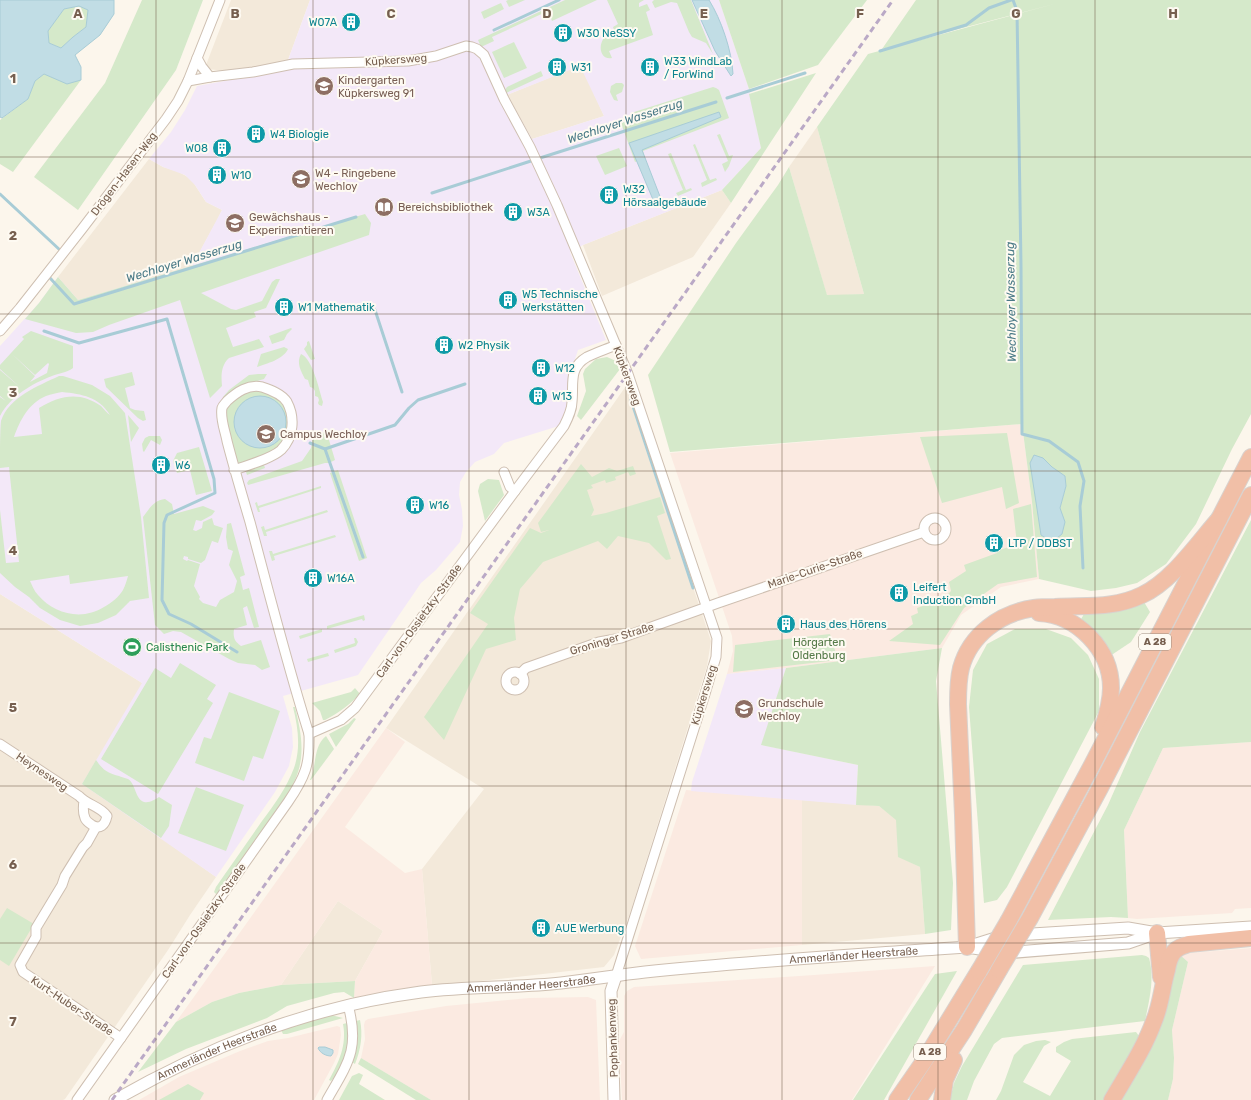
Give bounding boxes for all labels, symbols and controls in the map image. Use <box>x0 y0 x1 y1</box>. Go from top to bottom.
text: A <box>73 6 83 21</box>
text: B <box>230 6 240 21</box>
text: C <box>386 6 396 21</box>
text: D <box>542 6 552 21</box>
text: E <box>700 6 708 21</box>
text: F <box>856 6 864 21</box>
text: G <box>1011 6 1021 21</box>
text: H <box>1168 6 1178 21</box>
building icon: W07A <box>340 11 362 33</box>
place label: W07A <box>309 16 338 29</box>
building icon: W30 NeSSY <box>552 22 574 44</box>
place label: W30 NeSSY <box>577 27 636 40</box>
street label: Küpkersweg <box>365 51 427 69</box>
place label: W33 WindLab / ForWind <box>664 55 732 81</box>
building icon: W31 <box>546 56 568 78</box>
building icon: W33 WindLab / ForWind <box>639 56 661 78</box>
place label: W31 <box>571 61 591 74</box>
text: 1 <box>10 71 16 86</box>
place label: Kindergarten Küpkersweg 91 <box>338 74 414 100</box>
school or university icon: Kindergarten Küpkersweg 91 <box>313 75 335 97</box>
water label: Wechloyer Wasserzug <box>566 96 684 146</box>
building icon: W4 Biologie <box>245 123 267 145</box>
place label: W4 Biologie <box>270 128 329 141</box>
street label: Drögen-Hasen-Weg <box>88 130 160 218</box>
building icon: W08 <box>211 137 233 159</box>
place label: W08 <box>185 142 208 155</box>
building icon: W10 <box>206 164 228 186</box>
place label: W4 - Ringebene Wechloy <box>315 167 396 193</box>
school or university icon: W4 - Ringebene Wechloy <box>290 168 312 190</box>
place label: W10 <box>231 169 252 182</box>
place label: W32 Hörsaalgebäude <box>623 183 706 209</box>
building icon: W32 Hörsaalgebäude <box>598 184 620 206</box>
library icon: Bereichsbibliothek <box>373 196 395 218</box>
place label: Bereichsbibliothek <box>398 201 493 214</box>
building icon: W3A <box>502 201 524 223</box>
place label: W3A <box>527 206 550 219</box>
place label: Gewächshaus - Experimentieren <box>249 211 334 237</box>
school or university icon: Gewächshaus - Experimentieren <box>224 212 246 234</box>
text: 2 <box>9 228 17 243</box>
water label: Wechloyer Wasserzug <box>124 237 244 285</box>
water label: Wechloyer Wasserzug <box>1003 242 1019 362</box>
place label: W5 Technische Werkstätten <box>522 288 598 314</box>
building icon: W5 Technische Werkstätten <box>497 289 519 311</box>
building icon: W1 Mathematik <box>273 296 295 318</box>
place label: W1 Mathematik <box>298 301 375 314</box>
building icon: W2 Physik <box>433 334 455 356</box>
place label: W2 Physik <box>458 339 510 352</box>
street label: Küpkersweg <box>610 345 644 407</box>
building icon: W12 <box>530 357 552 379</box>
place label: W12 <box>555 362 575 375</box>
text: 3 <box>9 385 18 400</box>
building icon: W13 <box>527 385 549 407</box>
place label: W13 <box>552 390 573 403</box>
school or university icon: Campus Wechloy <box>255 423 277 445</box>
place label: Campus Wechloy <box>280 428 367 441</box>
building icon: W6 <box>150 454 172 476</box>
place label: W6 <box>175 459 191 472</box>
building icon: W16 <box>404 494 426 516</box>
place label: W16 <box>429 499 450 512</box>
building icon: LTP / DDBST <box>983 532 1005 554</box>
place label: LTP / DDBST <box>1008 537 1073 550</box>
text: 4 <box>9 543 18 558</box>
street label: Marie-Curie-Straße <box>766 547 864 591</box>
street label: Carl-von-Ossietzky-Straße <box>373 562 465 680</box>
building icon: W16A <box>302 567 324 589</box>
place label: W16A <box>327 572 355 585</box>
place label: Leifert Induction GmbH <box>913 581 996 607</box>
building icon: Leifert Induction GmbH <box>888 582 910 604</box>
building icon: Haus des Hörens <box>775 613 797 635</box>
place label: Haus des Hörens <box>800 618 887 631</box>
street label: Groninger Straße <box>568 620 656 658</box>
road number: A 28 <box>1139 634 1171 650</box>
sports icon: Calisthenic Park <box>121 636 143 658</box>
park label: Hörgarten Oldenburg <box>792 636 846 662</box>
place label: Calisthenic Park <box>146 641 229 654</box>
street label: Küpkersweg <box>689 663 719 727</box>
place label: Grundschule Wechloy <box>758 697 823 723</box>
school or university icon: Grundschule Wechloy <box>733 698 755 720</box>
text: 5 <box>9 700 17 715</box>
street label: Heynesweg <box>14 750 70 794</box>
text: 6 <box>9 857 18 872</box>
street label: Carl-von-Ossietzky-Straße <box>159 861 249 981</box>
building icon: AUE Werbung <box>530 917 552 939</box>
place label: AUE Werbung <box>555 922 624 935</box>
street label: Ammerländer Heerstraße <box>789 944 919 966</box>
street label: Ammerländer Heerstraße <box>466 972 596 995</box>
street label: Kurt-Huber-Straße <box>28 974 116 1038</box>
street label: Pophankenweg <box>605 998 621 1078</box>
text: 7 <box>9 1014 17 1029</box>
street label: Ammerländer Heerstraße <box>155 1020 278 1083</box>
road number: A 28 <box>914 1044 946 1060</box>

